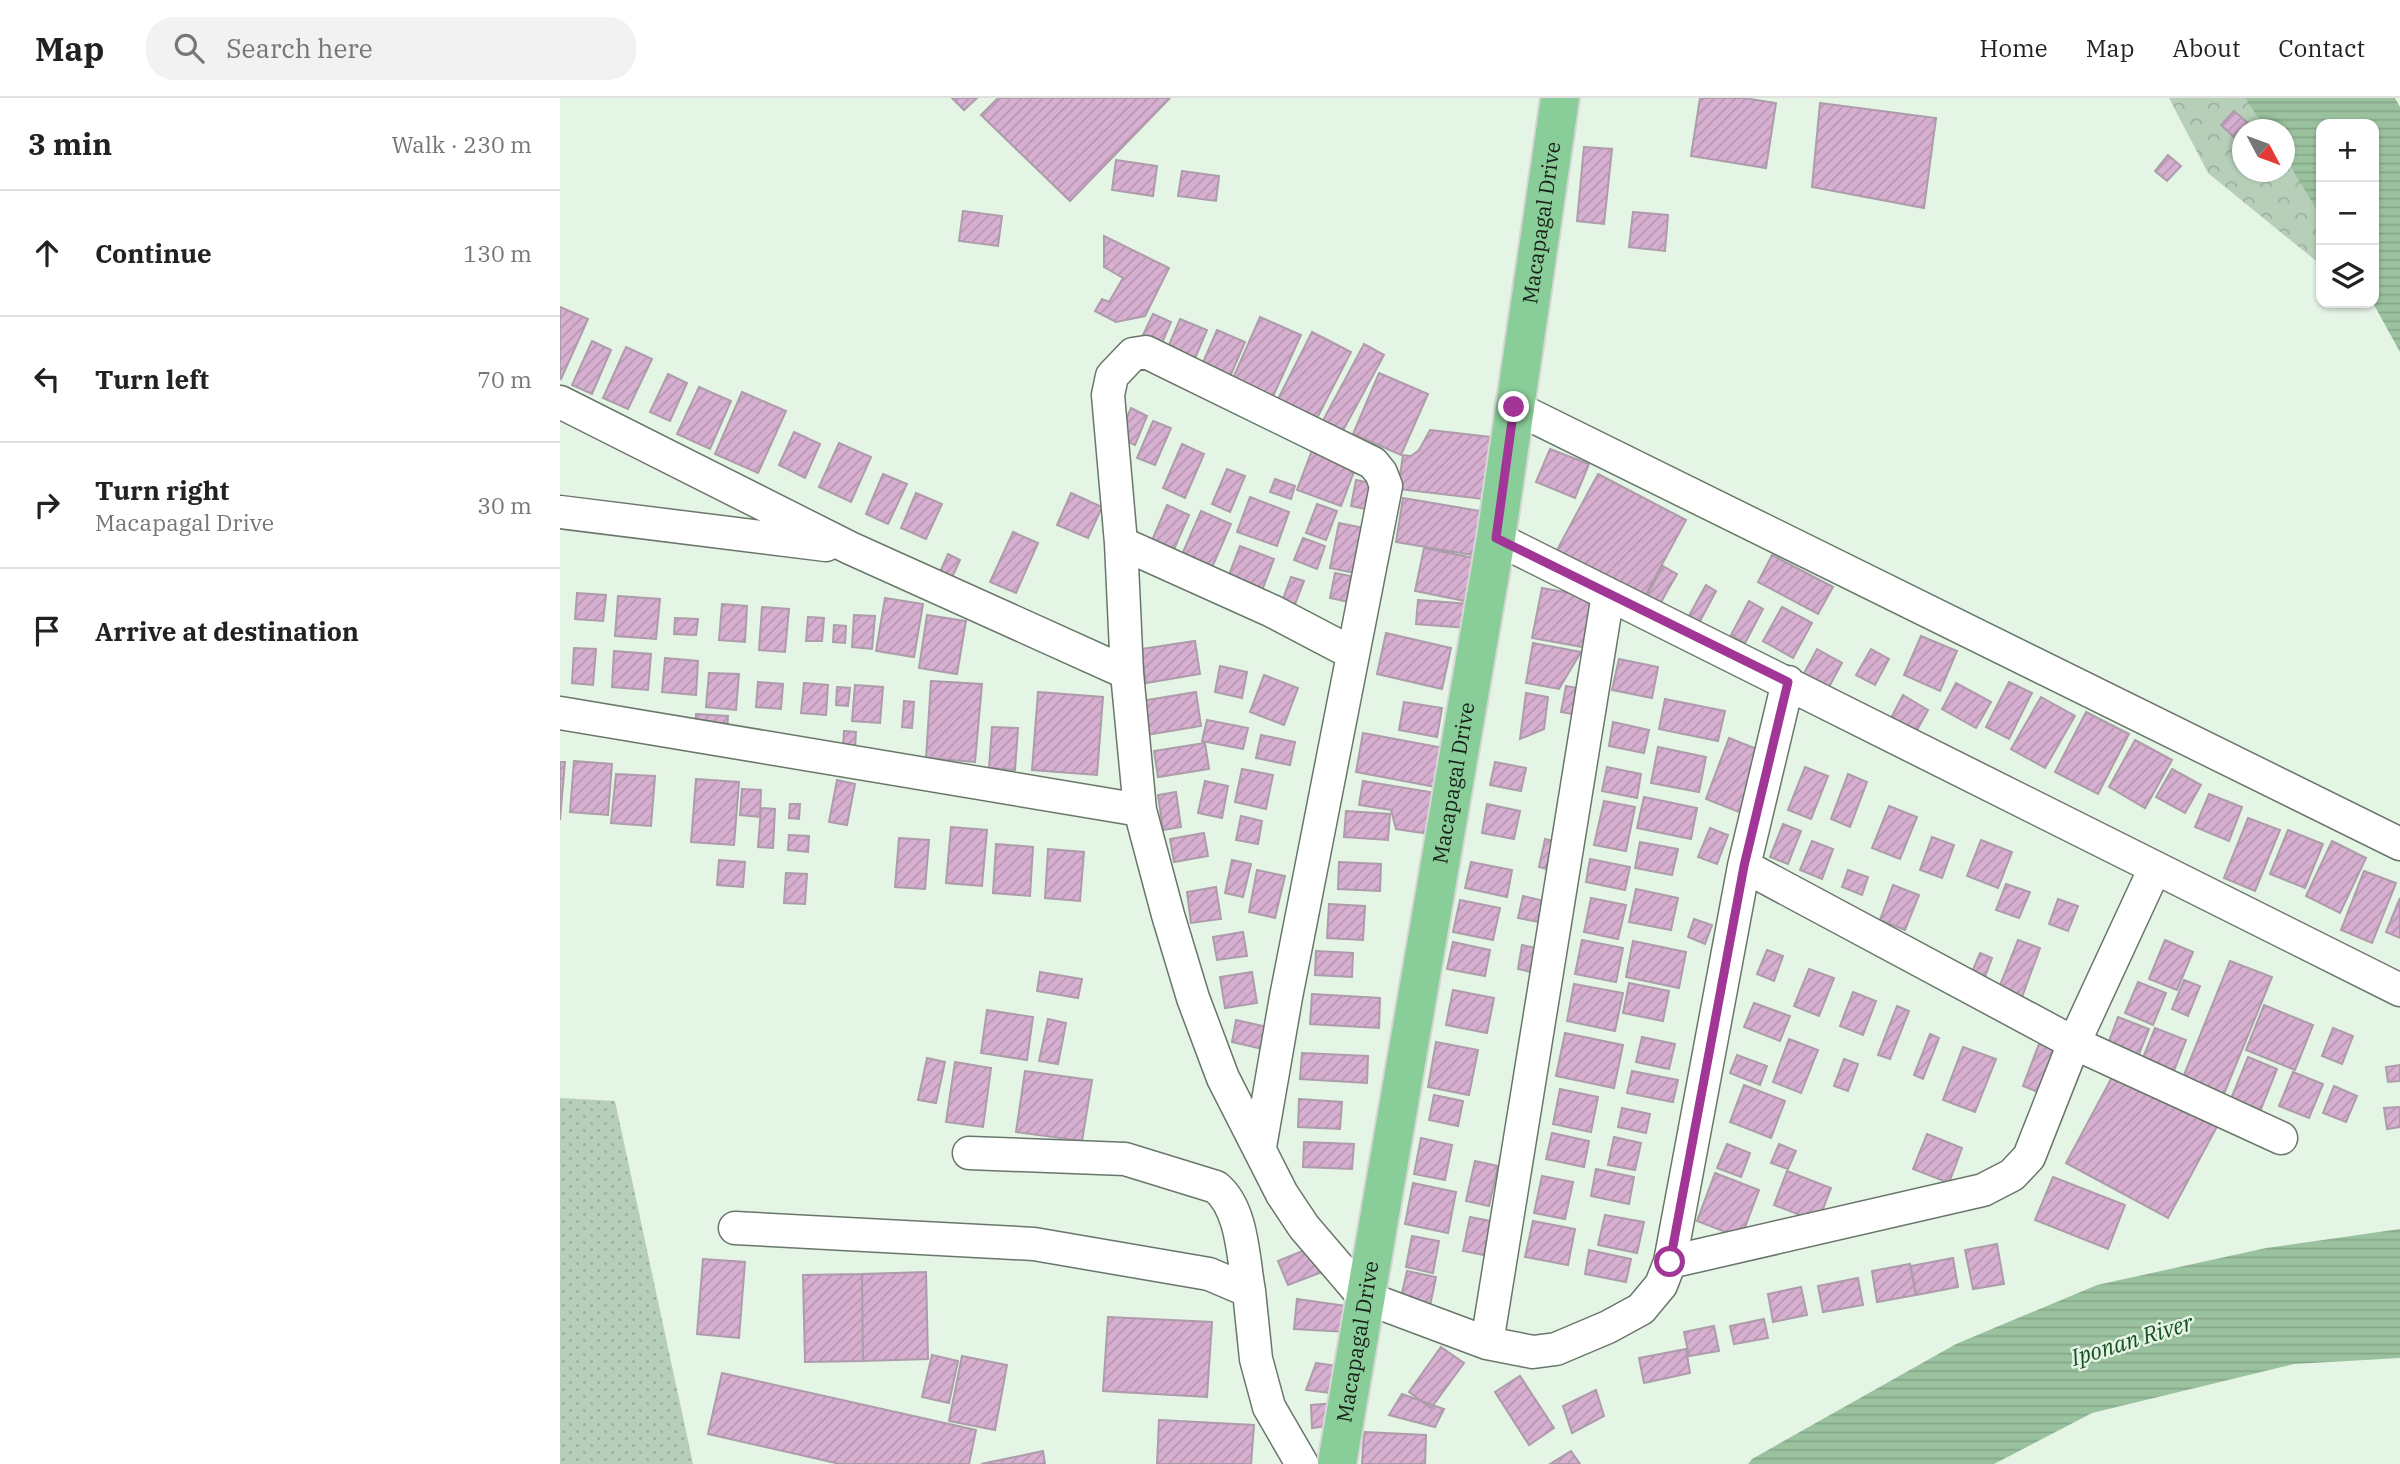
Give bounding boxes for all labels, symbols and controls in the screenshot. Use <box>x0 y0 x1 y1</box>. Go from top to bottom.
search box <box>146 17 636 80</box>
text: Map <box>35 27 104 70</box>
icon: search <box>170 29 208 67</box>
text: Search here <box>226 31 373 65</box>
text: Home <box>1980 32 2048 64</box>
text: Map <box>2086 32 2134 64</box>
text: About <box>2172 32 2240 64</box>
text: Contact <box>2278 32 2365 64</box>
north arrow <box>2232 119 2295 182</box>
map controls <box>2316 119 2379 308</box>
button: + <box>2316 119 2379 182</box>
text: 3 min <box>28 124 112 163</box>
text: Walk · 230 m <box>391 129 532 159</box>
street label: Macapagal Drive <box>1515 140 1566 306</box>
button: − <box>2316 182 2379 245</box>
icon: ahead <box>28 234 66 272</box>
text: Continue <box>95 236 212 270</box>
text: 130 m <box>463 238 532 268</box>
button: layers <box>2316 245 2379 308</box>
icon: left <box>28 360 66 398</box>
text: Turn left <box>95 362 209 396</box>
text: 70 m <box>477 364 532 394</box>
route end <box>1498 391 1529 422</box>
text: Turn right <box>95 473 229 507</box>
icon: right <box>28 486 66 524</box>
text: 30 m <box>477 490 532 520</box>
text: Macapagal Drive <box>95 507 274 537</box>
icon: arrive <box>28 612 66 650</box>
text: Arrive at destination <box>95 614 359 648</box>
street label: Macapagal Drive <box>1425 700 1481 866</box>
route start <box>1654 1246 1685 1277</box>
street label: Macapagal Drive <box>1329 1259 1385 1425</box>
water label: Iponan River <box>2066 1306 2197 1372</box>

